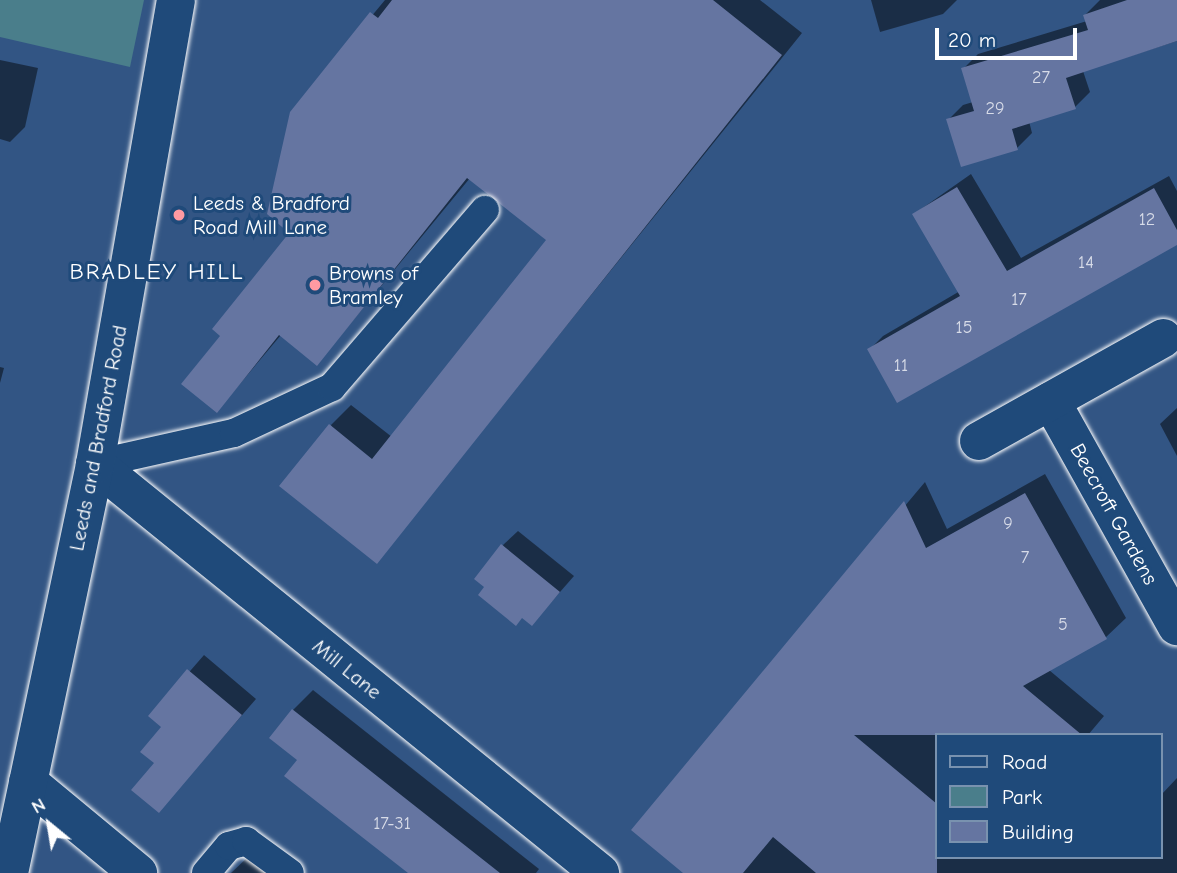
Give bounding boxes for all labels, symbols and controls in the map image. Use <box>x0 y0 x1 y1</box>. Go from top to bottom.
scale bar <box>939 14 1081 58</box>
text: 20 m <box>948 28 996 52</box>
house number: 27 <box>1032 67 1050 89</box>
house number: 29 <box>986 98 1004 120</box>
place label: Leeds & Bradford Road Mill Lane <box>193 190 350 240</box>
marker: Leeds & Bradford Road Mill Lane <box>171 207 187 223</box>
house number: 12 <box>1139 209 1155 231</box>
house number: 14 <box>1078 252 1094 274</box>
district label: BRADLEY HILL <box>71 258 243 286</box>
place label: Browns of Bramley <box>329 260 418 310</box>
marker: Browns of Bramley <box>307 277 323 293</box>
house number: 17 <box>1011 289 1027 311</box>
house number: 15 <box>956 317 972 339</box>
street label: Leeds and Bradford Road <box>64 323 132 553</box>
house number: 11 <box>894 355 908 377</box>
street label: Beecroft Gardens <box>1065 439 1163 589</box>
house number: 9 <box>1003 513 1013 535</box>
house number: 7 <box>1021 547 1029 569</box>
house number: 5 <box>1058 614 1068 636</box>
street label: Mill Lane <box>307 634 387 704</box>
legend <box>936 733 1163 859</box>
text: Road <box>1002 750 1047 774</box>
text: Park <box>1002 785 1042 809</box>
north arrow <box>14 789 84 859</box>
text: N <box>28 793 49 818</box>
house number: 17-31 <box>373 813 411 835</box>
text: Building <box>1002 820 1074 844</box>

